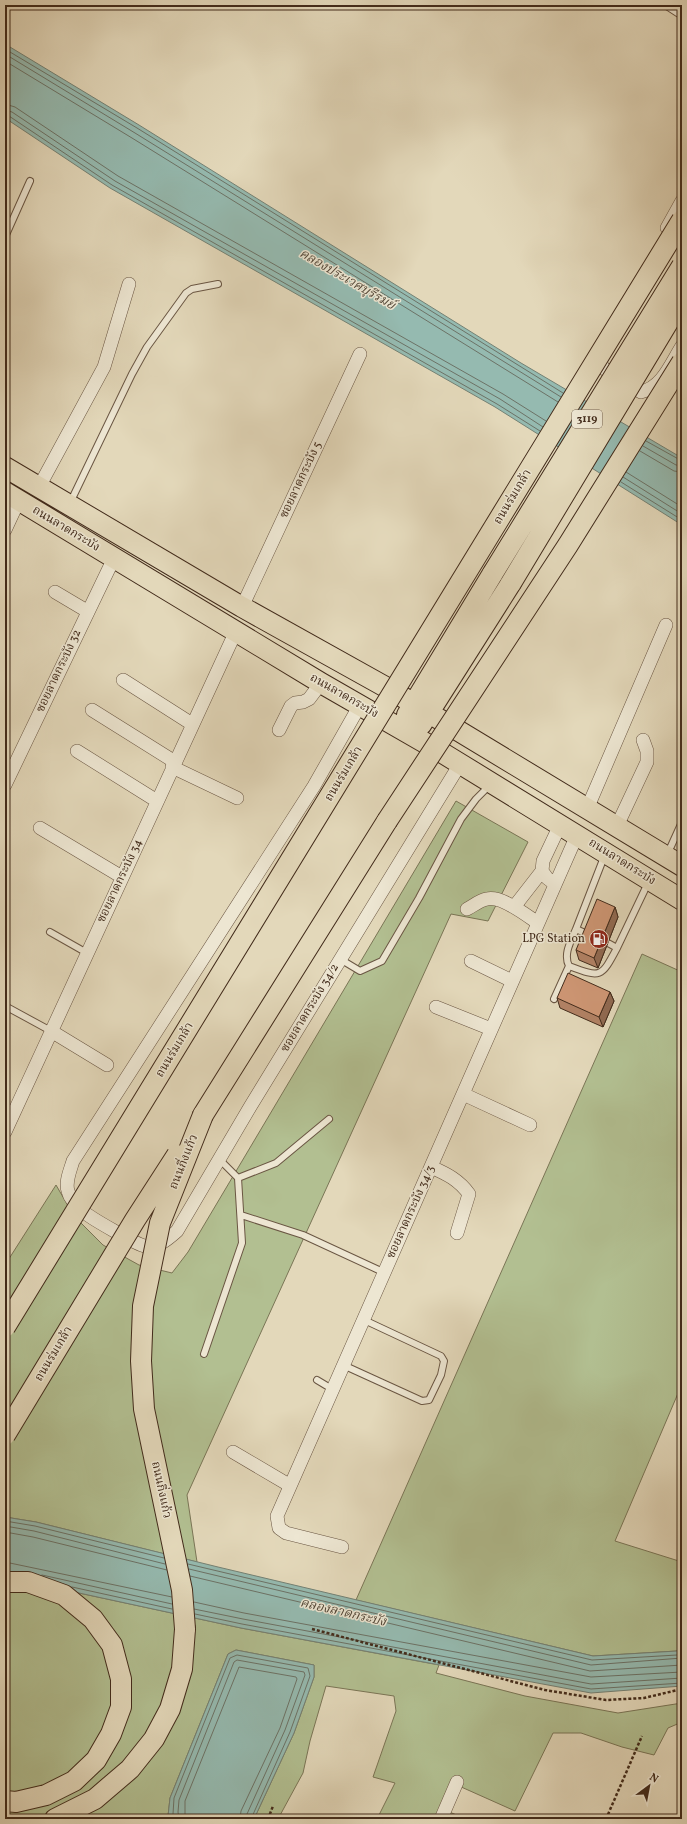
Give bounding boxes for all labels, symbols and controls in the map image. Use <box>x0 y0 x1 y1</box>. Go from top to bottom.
water label: คลองประเวศบุรีรมย์ <box>296 245 401 316</box>
road number: 3119 <box>572 410 602 428</box>
street label: ซอยลาดกระบัง 5 <box>276 439 326 521</box>
street label: ถนนร่มเกล้า <box>490 467 536 527</box>
street label: ถนนลาดกระบัง <box>29 502 103 556</box>
street label: ซอยลาดกระบัง 32 <box>33 627 85 715</box>
street label: ถนนลาดกระบัง <box>307 670 381 722</box>
street label: ถนนร่มเกล้า <box>321 744 367 804</box>
street label: ถนนลาดกระบัง <box>585 835 659 889</box>
street label: ซอยลาดกระบัง 34 <box>94 837 146 925</box>
fuel station icon: LPG Station <box>588 928 610 950</box>
place label: LPG Station <box>522 931 585 947</box>
street label: ซอยลาดกระบัง 34/2 <box>277 961 343 1055</box>
street label: ถนนร่มเกล้า <box>152 1020 198 1080</box>
street label: ถนนกิ่งแก้ว <box>164 1132 202 1192</box>
street label: ซอยลาดกระบัง 34/3 <box>383 1163 439 1261</box>
street label: ถนนร่มเกล้า <box>31 1324 77 1384</box>
street label: ถนนกิ่งแก้ว <box>147 1460 177 1520</box>
water label: คลองลาดกระบัง <box>298 1594 388 1632</box>
north arrow <box>629 1766 669 1806</box>
text: N <box>646 1770 661 1787</box>

